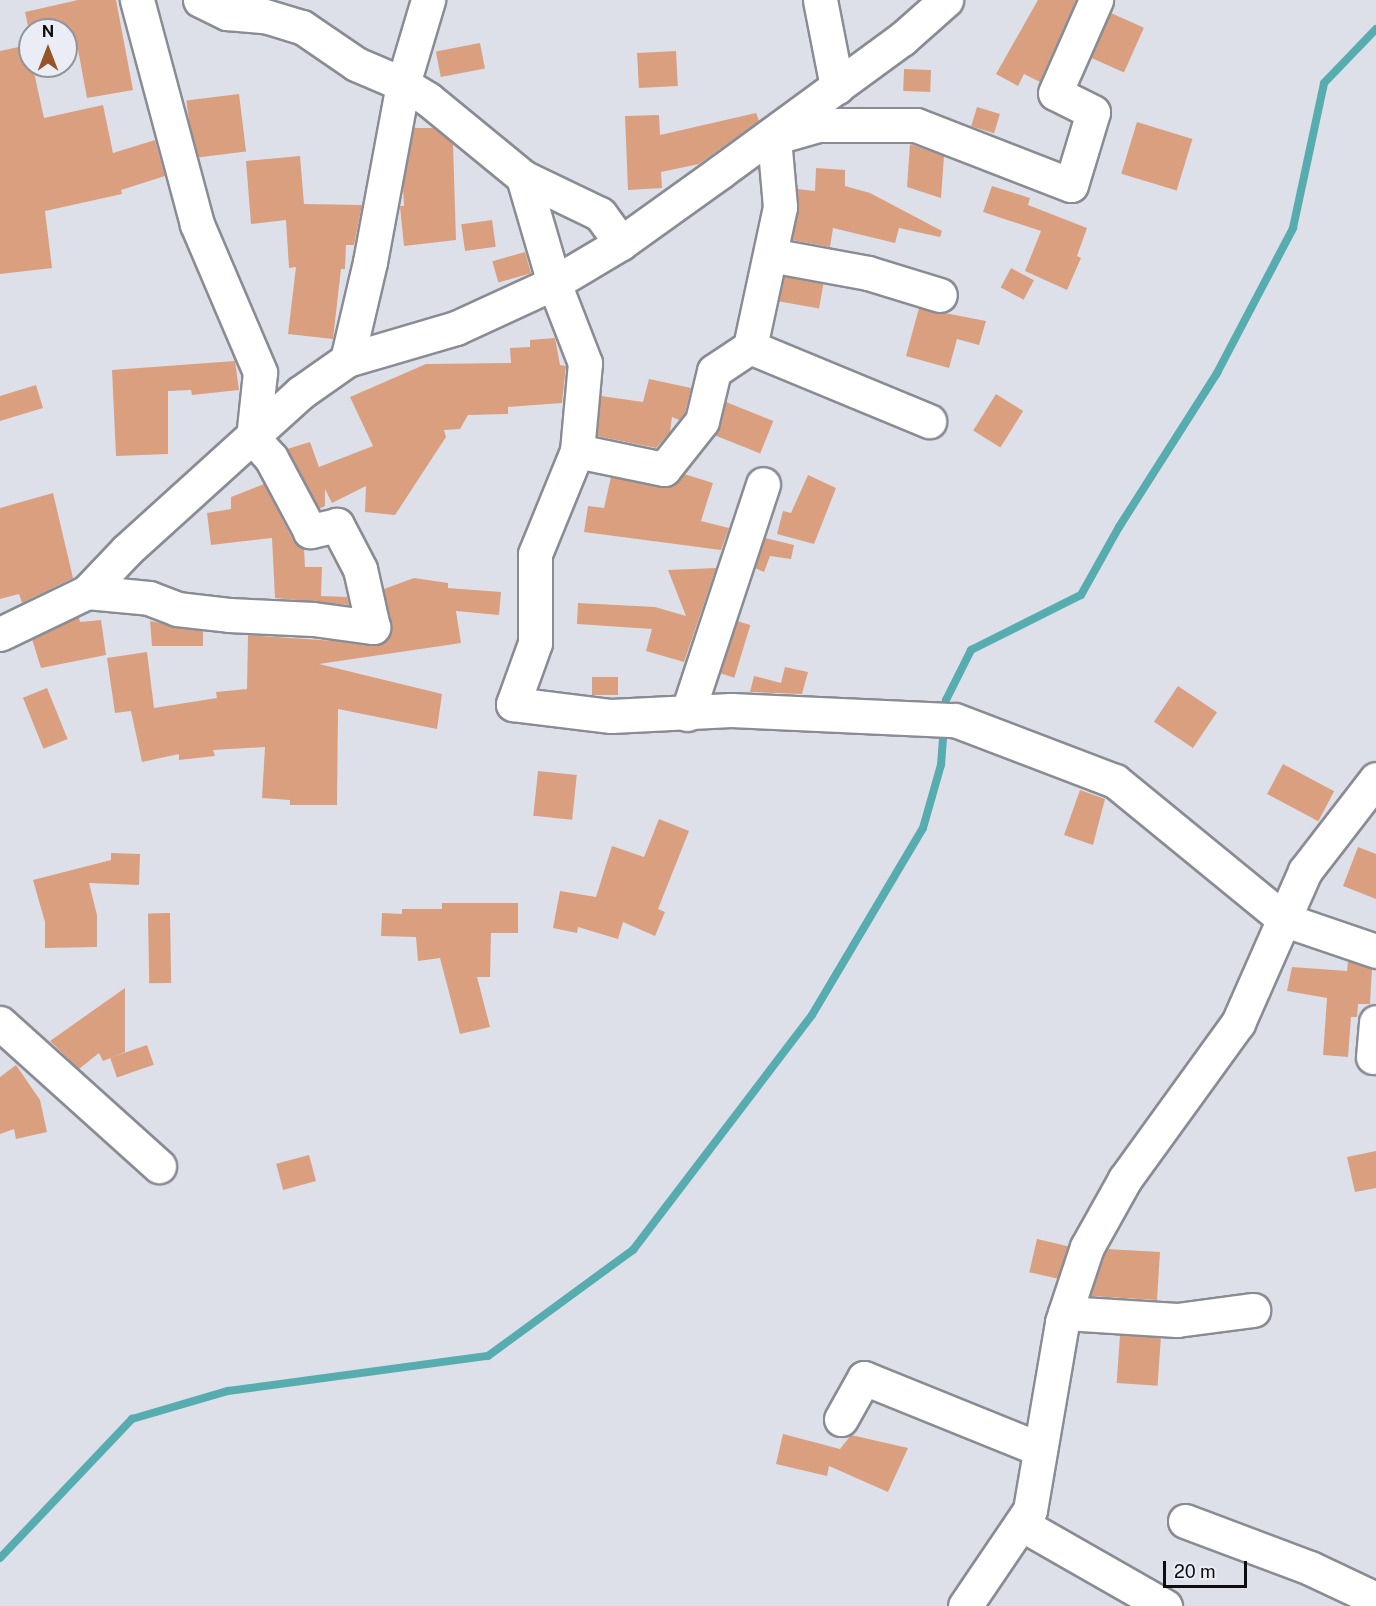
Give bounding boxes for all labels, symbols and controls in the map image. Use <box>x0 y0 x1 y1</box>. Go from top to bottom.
north arrow <box>18 18 78 78</box>
text: N <box>42 22 54 41</box>
scale bar <box>1166 1549 1250 1587</box>
text: 20 m <box>1174 1561 1216 1582</box>

